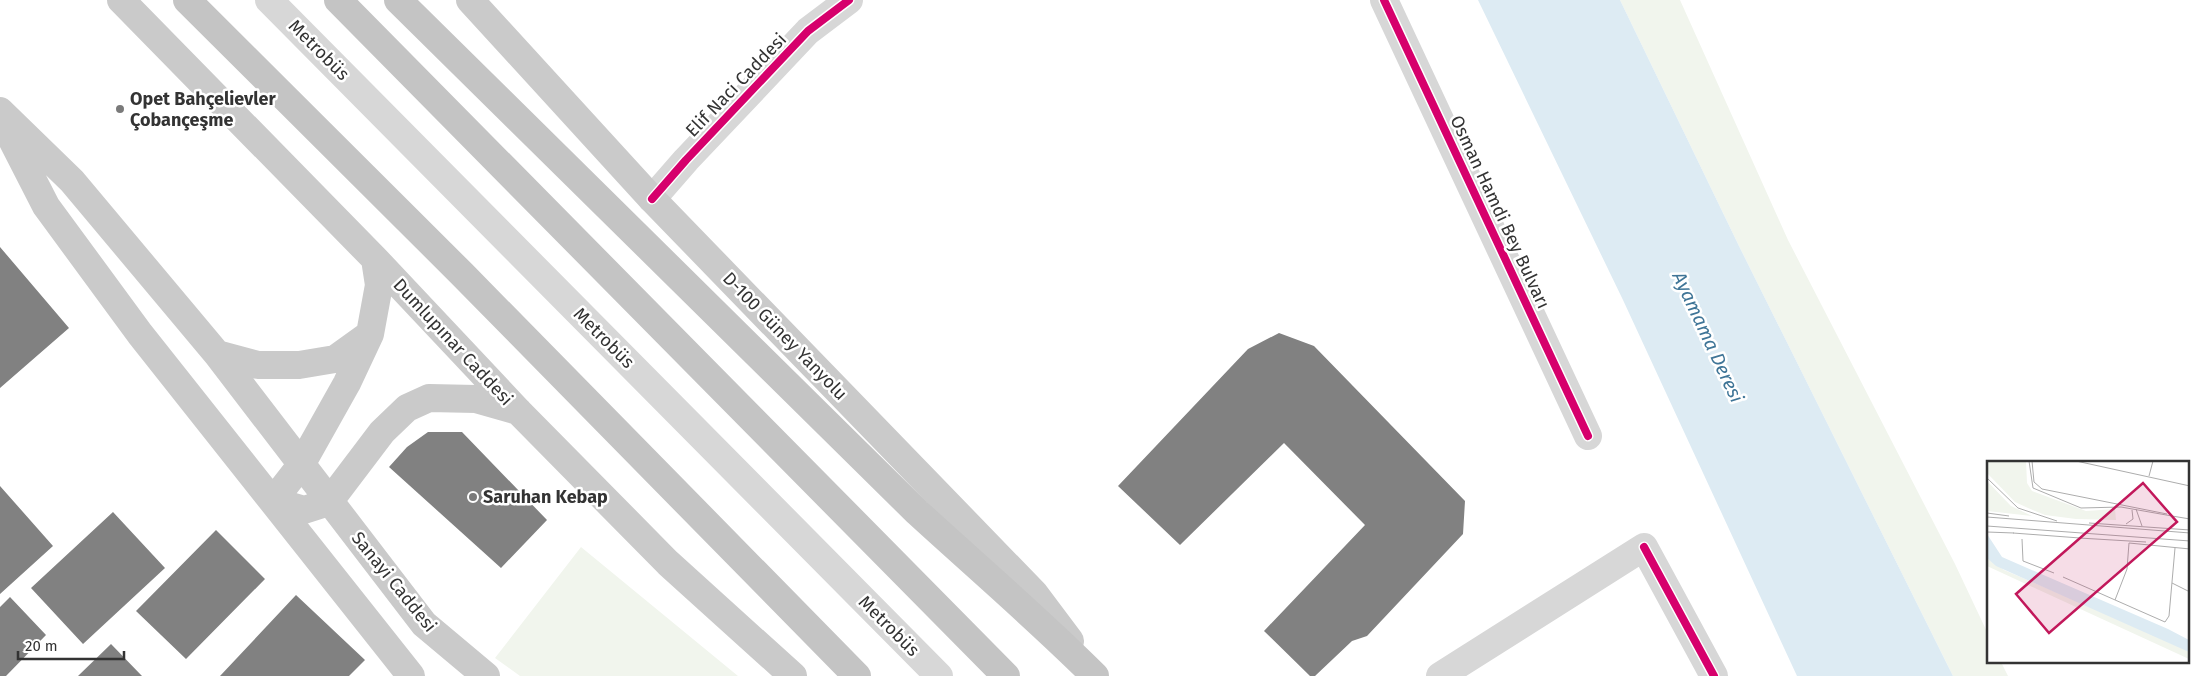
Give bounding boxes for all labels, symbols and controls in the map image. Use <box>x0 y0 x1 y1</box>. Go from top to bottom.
street label: Metrobüs <box>284 15 354 85</box>
street label: Elif Naci Caddesi <box>681 29 791 141</box>
place label: Opet Bahçelievler Çobançeşme <box>130 88 277 131</box>
marker: Opet Bahçelievler Çobançeşme <box>114 103 126 115</box>
street label: Osman Hamdi Bey Bulvarı <box>1446 112 1554 312</box>
street label: D-100 Güney Yanyolu <box>718 267 852 405</box>
water label: Ayamama Deresi <box>1667 267 1749 407</box>
street label: Dumlupınar Caddesi <box>388 274 518 410</box>
street label: Metrobüs <box>569 303 639 373</box>
inset map <box>1987 461 2190 664</box>
place label: Saruhan Kebap <box>483 486 608 508</box>
marker: Saruhan Kebap <box>467 491 479 503</box>
street label: Sanayi Caddesi <box>347 527 441 637</box>
street label: Metrobüs <box>854 591 924 661</box>
scale bar <box>18 628 124 660</box>
text: 20 m <box>25 637 58 655</box>

